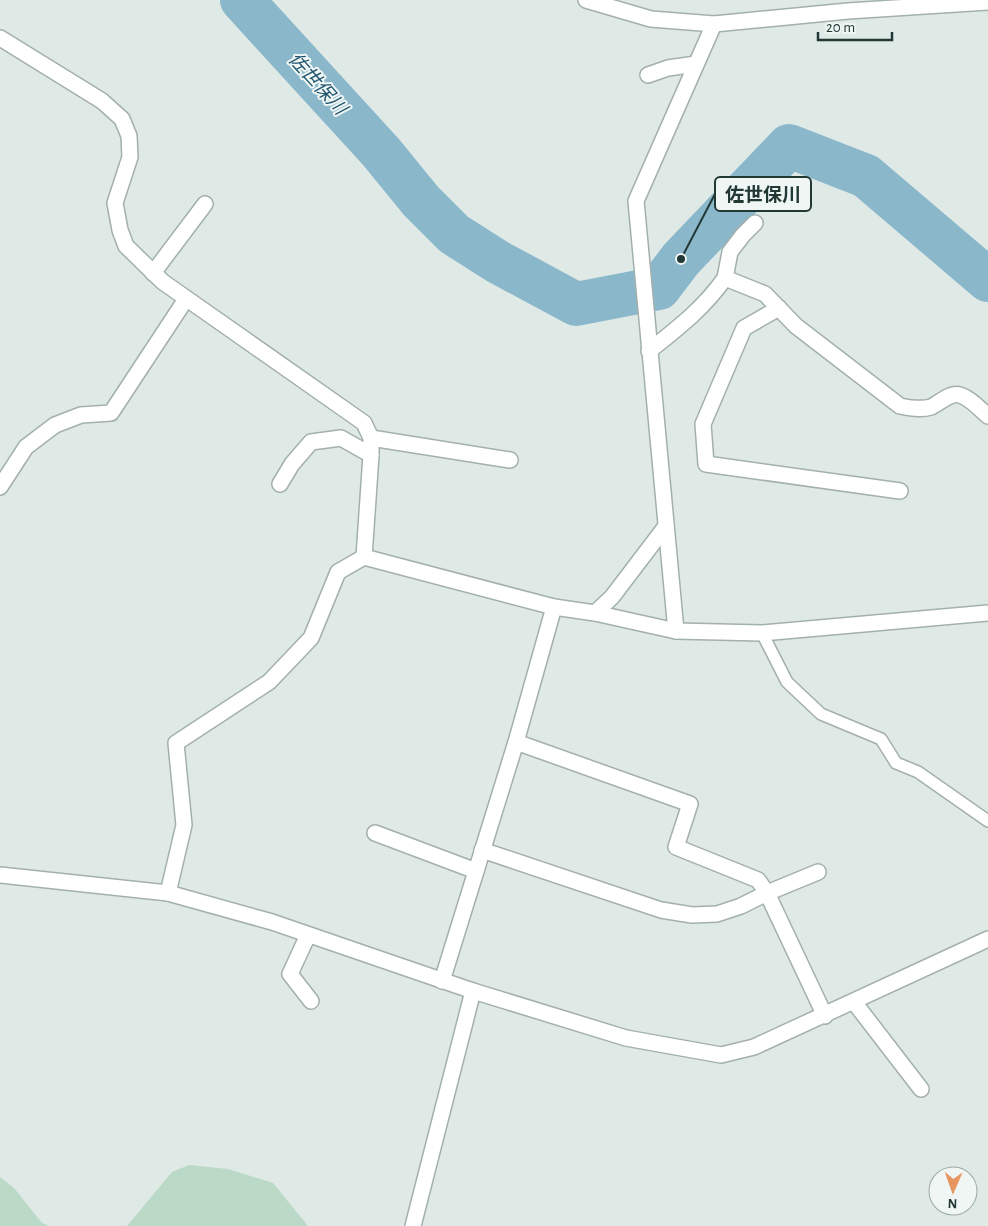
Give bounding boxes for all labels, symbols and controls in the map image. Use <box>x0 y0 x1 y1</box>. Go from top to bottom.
scale bar <box>818 10 892 42</box>
text: 20 m <box>826 20 855 35</box>
water label: 佐世保川 <box>285 49 352 120</box>
callout: 佐世保川 <box>715 177 811 211</box>
text: 佐世保川 <box>725 185 801 205</box>
north arrow <box>928 1166 978 1216</box>
text: N <box>947 1196 958 1210</box>

